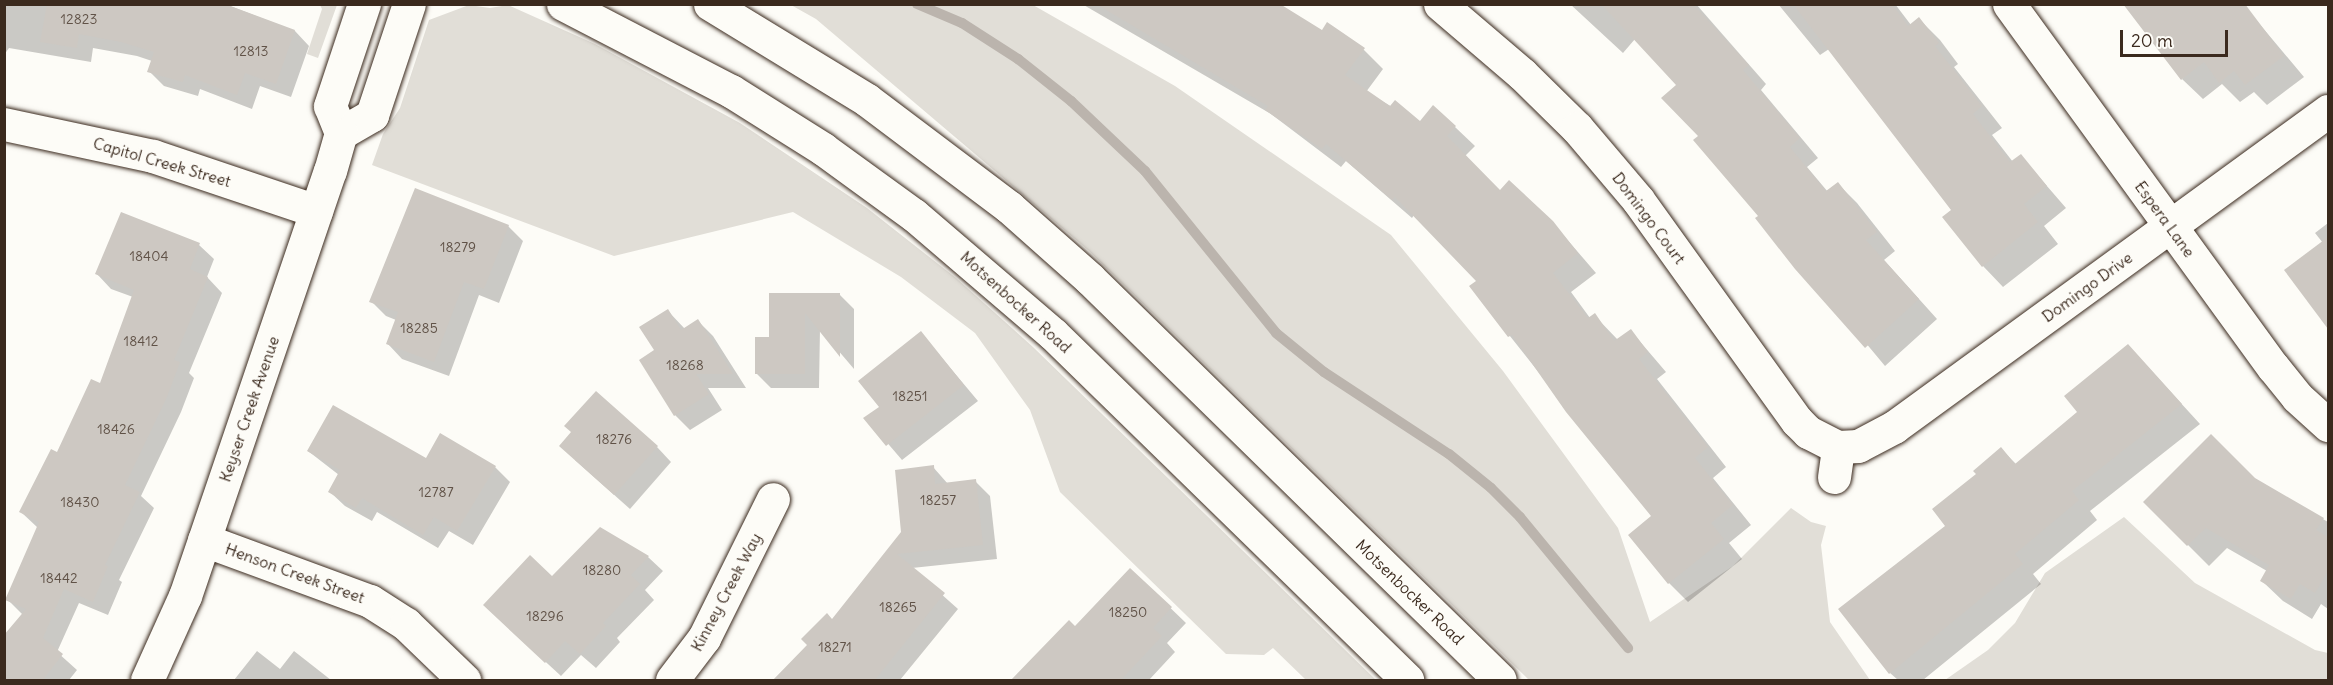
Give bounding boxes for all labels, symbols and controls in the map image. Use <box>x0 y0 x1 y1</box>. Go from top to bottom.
house number: 12823 <box>61 11 97 27</box>
scale bar <box>2123 18 2231 56</box>
text: 20 m <box>2131 29 2173 52</box>
house number: 12813 <box>234 43 268 59</box>
street label: Capitol Creek Street <box>91 133 233 191</box>
street label: Domingo Court <box>1608 168 1690 268</box>
street label: Espera Lane <box>2131 177 2199 261</box>
house number: 18279 <box>440 239 476 255</box>
street label: Motsenbocker Road <box>957 247 1075 357</box>
house number: 18404 <box>129 248 169 264</box>
street label: Domingo Drive <box>2038 248 2136 326</box>
house number: 18285 <box>400 320 438 336</box>
house number: 18412 <box>124 333 158 349</box>
street label: Keyser Creek Avenue <box>215 334 283 484</box>
house number: 18268 <box>666 357 704 373</box>
house number: 18251 <box>893 388 927 404</box>
house number: 18426 <box>97 421 135 437</box>
house number: 18276 <box>596 431 632 447</box>
house number: 12787 <box>418 484 454 500</box>
house number: 18257 <box>920 492 956 508</box>
house number: 18430 <box>61 494 99 510</box>
street label: Kinney Creek Way <box>687 529 765 655</box>
street label: Motsenbocker Road <box>1352 536 1468 648</box>
street label: Henson Creek Street <box>223 539 367 607</box>
house number: 18280 <box>583 562 621 578</box>
house number: 18442 <box>40 570 78 586</box>
house number: 18265 <box>879 599 917 615</box>
house number: 18250 <box>1109 604 1147 620</box>
house number: 18296 <box>526 608 564 624</box>
house number: 18271 <box>818 639 852 655</box>

